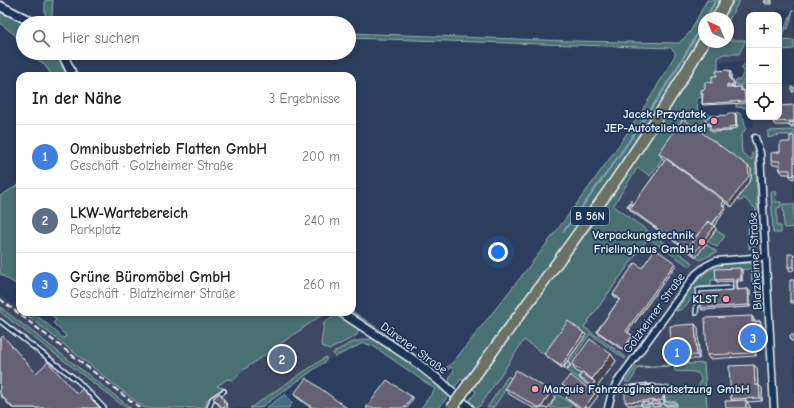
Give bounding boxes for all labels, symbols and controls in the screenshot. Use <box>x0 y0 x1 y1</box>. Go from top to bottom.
north arrow <box>698 12 734 48</box>
map controls <box>746 12 782 120</box>
button: + <box>746 12 782 48</box>
search box <box>16 16 356 60</box>
icon: search <box>30 27 52 49</box>
text: Hier suchen <box>62 29 140 47</box>
button: − <box>746 48 782 84</box>
button: locate <box>746 84 782 120</box>
text: In der Nähe <box>32 89 121 108</box>
text: 3 Ergebnisse <box>269 91 340 106</box>
place label: Jacek Przydatek JEP-Autoteilehandel <box>604 107 706 135</box>
marker: Jacek Przydatek JEP-Autoteilehandel <box>709 116 719 126</box>
text: Omnibusbetrieb Flatten GmbH <box>70 140 267 158</box>
text: 1 <box>42 149 48 164</box>
text: 200 m <box>302 149 340 164</box>
text: Geschäft · Golzheimer Straße <box>70 158 233 173</box>
text: LKW-Wartebereich <box>70 204 188 222</box>
road number: B 56N <box>571 207 609 225</box>
street label: Blatzheimer Straße <box>745 212 765 310</box>
text: 2 <box>42 213 48 228</box>
text: 240 m <box>304 213 340 228</box>
text: Parkplatz <box>70 222 121 237</box>
place label: Verpackungstechnik Frielinghaus GmbH <box>593 228 694 256</box>
marker: Verpackungstechnik Frielinghaus GmbH <box>697 237 707 247</box>
your location <box>488 242 508 262</box>
text: Grüne Büromöbel GmbH <box>70 268 231 286</box>
street label: Golzheimer Straße <box>620 270 688 356</box>
text: 3 <box>42 277 48 292</box>
text: 260 m <box>303 277 340 292</box>
text: Geschäft · Blatzheimer Straße <box>70 286 236 301</box>
place label: KLST <box>692 292 719 306</box>
marker: KLST <box>721 294 731 304</box>
street label: Dürener Straße <box>378 319 450 377</box>
pin: 3 <box>740 323 766 353</box>
pin: 1 <box>664 337 690 367</box>
pin: 2 <box>269 344 295 374</box>
place label: Marquis Fahrzeuginstandsetzung GmbH <box>543 382 750 396</box>
marker: Marquis Fahrzeuginstandsetzung GmbH <box>530 384 540 394</box>

